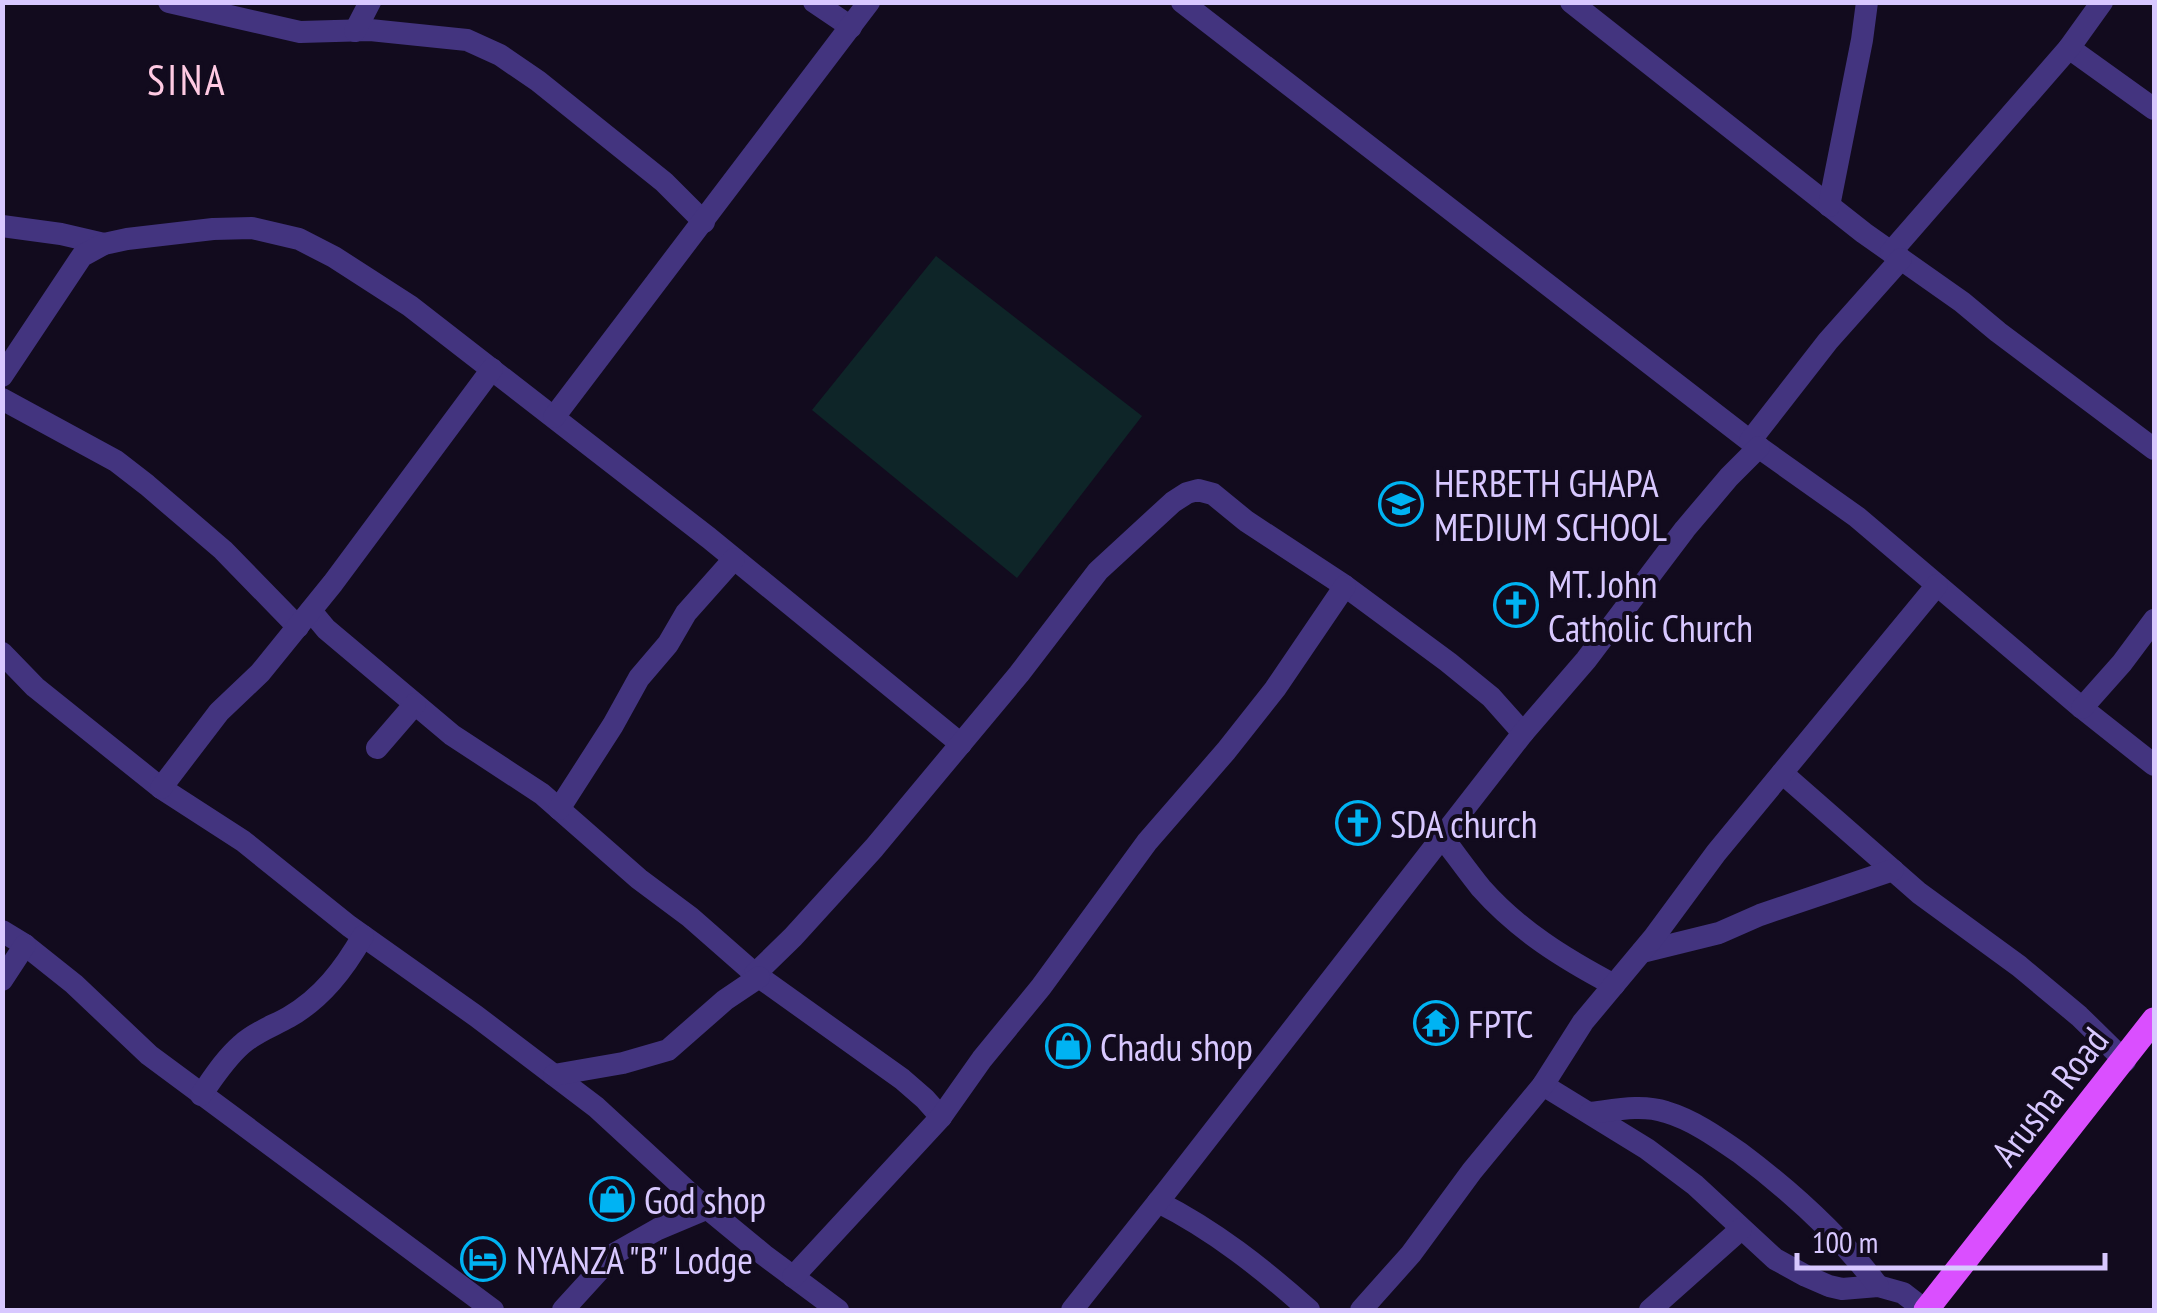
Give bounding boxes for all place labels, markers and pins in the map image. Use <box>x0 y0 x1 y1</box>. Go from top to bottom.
place label: HERBETH GHAPA MEDIUM SCHOOL <box>1434 458 1667 551</box>
school or university icon: HERBETH GHAPA MEDIUM SCHOOL <box>1378 481 1424 527</box>
place label: MT. John Catholic Church <box>1548 559 1753 652</box>
church icon: MT. John Catholic Church <box>1493 582 1539 628</box>
place label: SDA church <box>1390 799 1538 848</box>
church icon: SDA church <box>1335 800 1381 846</box>
place label: FPTC <box>1468 999 1533 1048</box>
temple icon: FPTC <box>1413 1000 1459 1046</box>
place label: Chadu shop <box>1100 1022 1253 1071</box>
shop icon: Chadu shop <box>1045 1023 1091 1069</box>
place label: God shop <box>644 1175 766 1224</box>
shop icon: God shop <box>589 1176 635 1222</box>
place label: NYANZA "B" Lodge <box>516 1235 753 1284</box>
hotel icon: NYANZA "B" Lodge <box>460 1236 506 1282</box>

